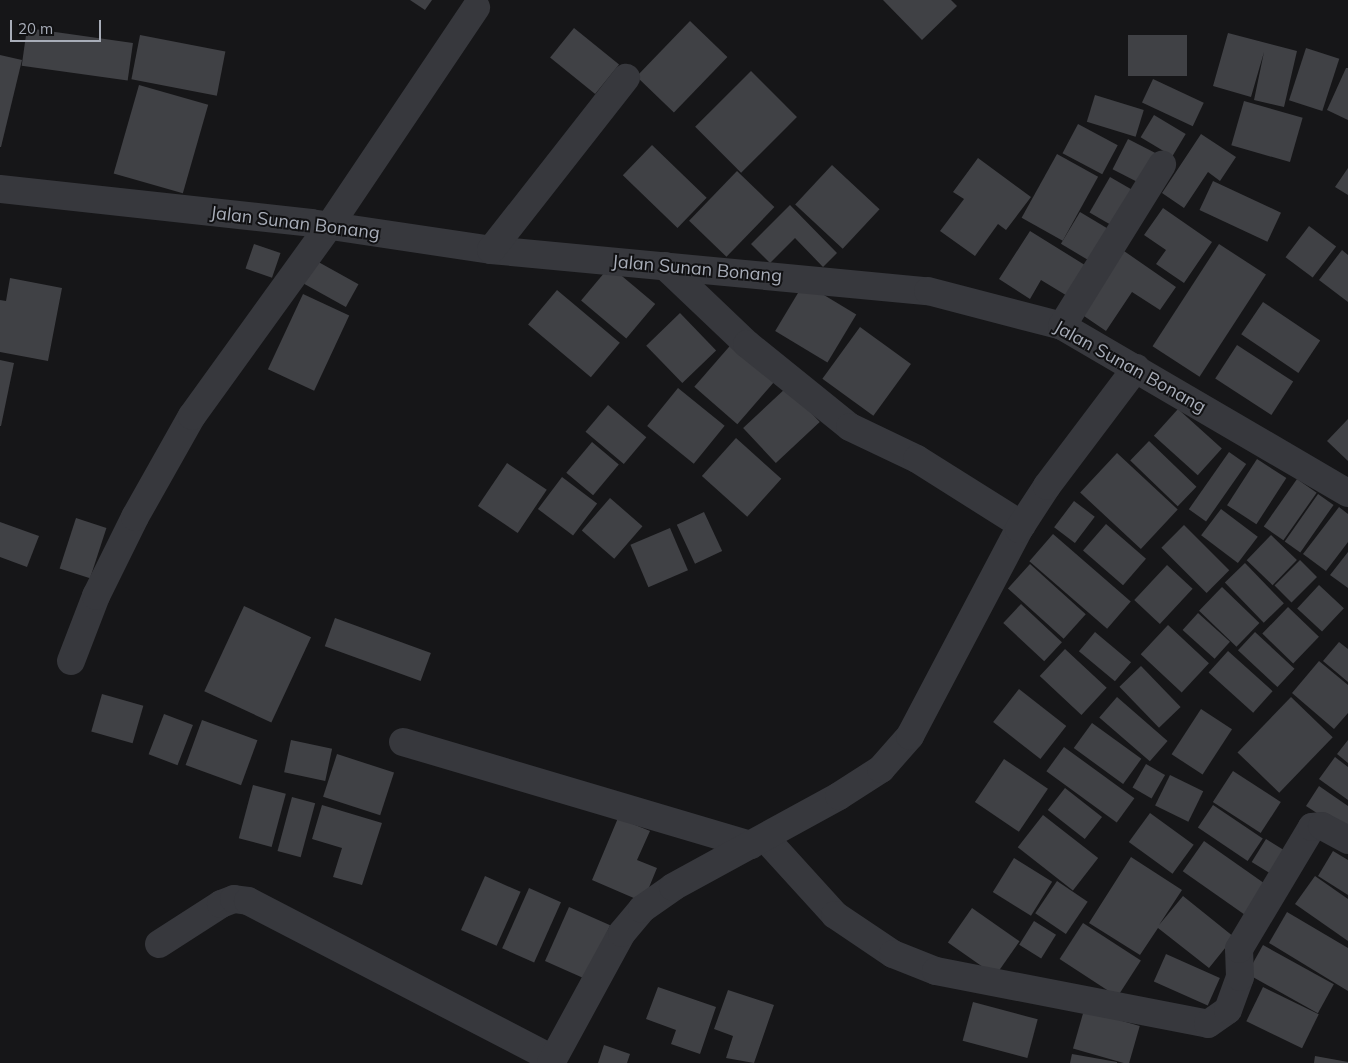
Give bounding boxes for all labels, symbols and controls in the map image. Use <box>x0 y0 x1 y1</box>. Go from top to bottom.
scale bar <box>12 10 104 42</box>
text: 20 m <box>18 19 53 38</box>
street label: Jalan Sunan Bonang <box>209 202 381 244</box>
street label: Jalan Sunan Bonang <box>611 251 783 287</box>
street label: Jalan Sunan Bonang <box>1050 316 1210 418</box>

